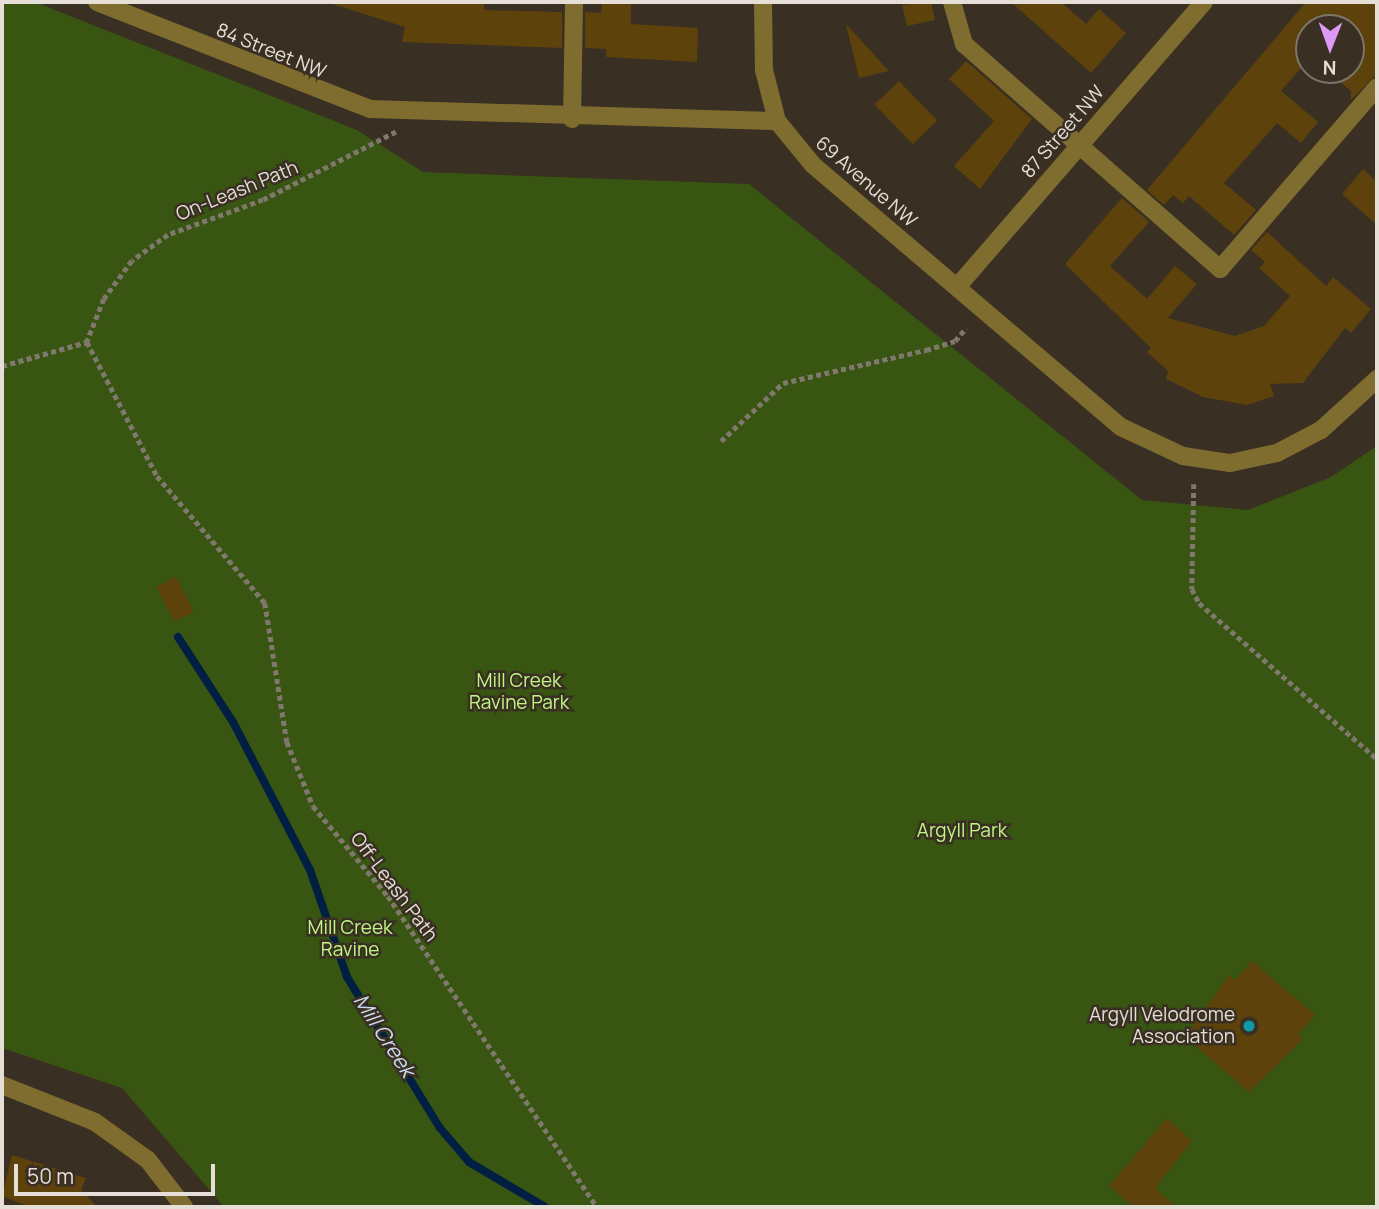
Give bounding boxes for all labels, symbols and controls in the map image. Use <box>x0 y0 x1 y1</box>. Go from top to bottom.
north arrow <box>1295 14 1365 84</box>
street label: 84 Street NW <box>213 19 329 83</box>
text: N <box>1323 55 1337 81</box>
street label: 87 Street NW <box>1017 81 1109 183</box>
street label: 69 Avenue NW <box>811 132 921 232</box>
street label: On-Leash Path <box>173 156 301 226</box>
park label: Mill Creek Ravine Park <box>469 670 569 714</box>
park label: Argyll Park <box>917 820 1007 842</box>
street label: Off-Leash Path <box>345 828 443 946</box>
park label: Mill Creek Ravine <box>308 917 392 961</box>
water label: Mill Creek <box>349 989 421 1081</box>
place label: Argyll Velodrome Association <box>1089 1004 1235 1048</box>
marker: Argyll Velodrome Association <box>1241 1018 1257 1034</box>
scale bar <box>18 1150 219 1194</box>
text: 50 m <box>27 1162 74 1190</box>

